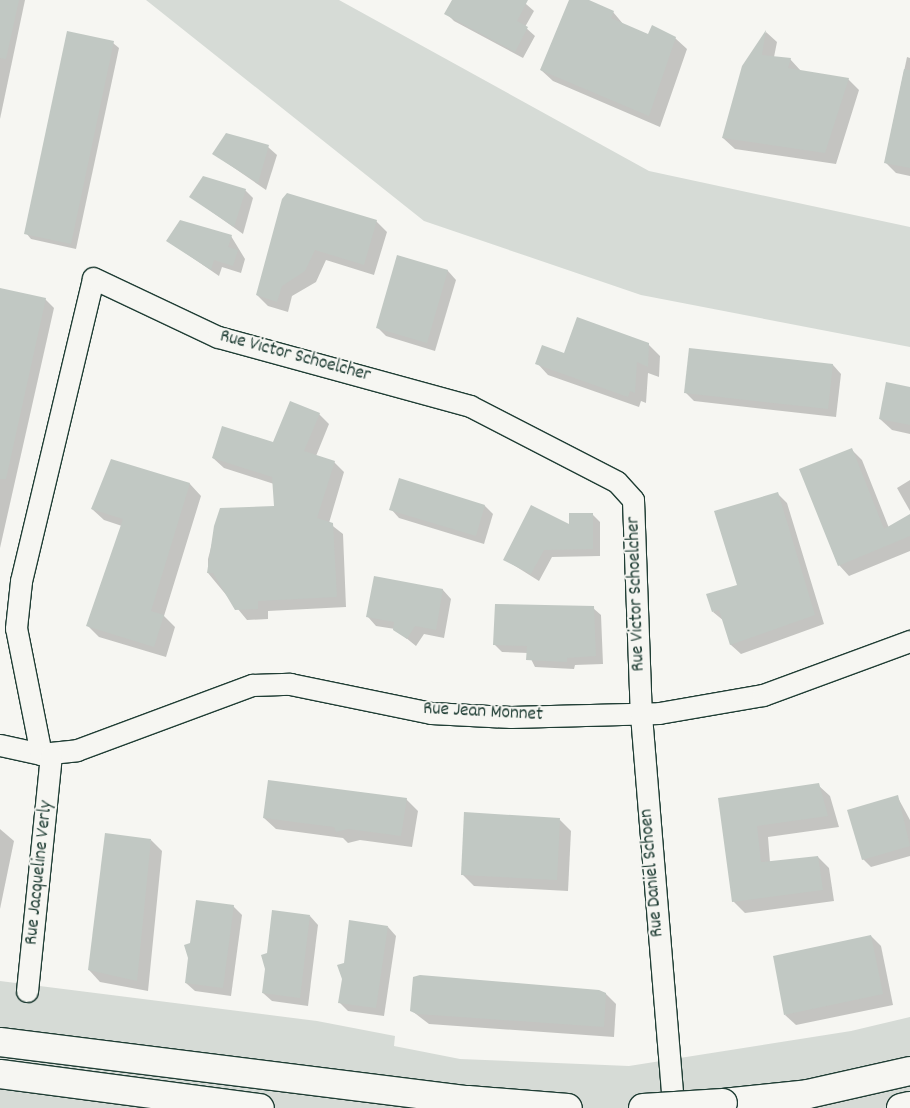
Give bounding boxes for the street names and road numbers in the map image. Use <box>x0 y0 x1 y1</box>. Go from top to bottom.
street label: Rue Victor Schoelcher <box>217 326 373 388</box>
street label: Rue Victor Schoelcher <box>623 516 651 672</box>
street label: Rue Jean Monnet <box>422 698 544 728</box>
street label: Rue Jacqueline Verly <box>21 800 59 946</box>
street label: Rue Daniel Schoen <box>636 808 670 938</box>

